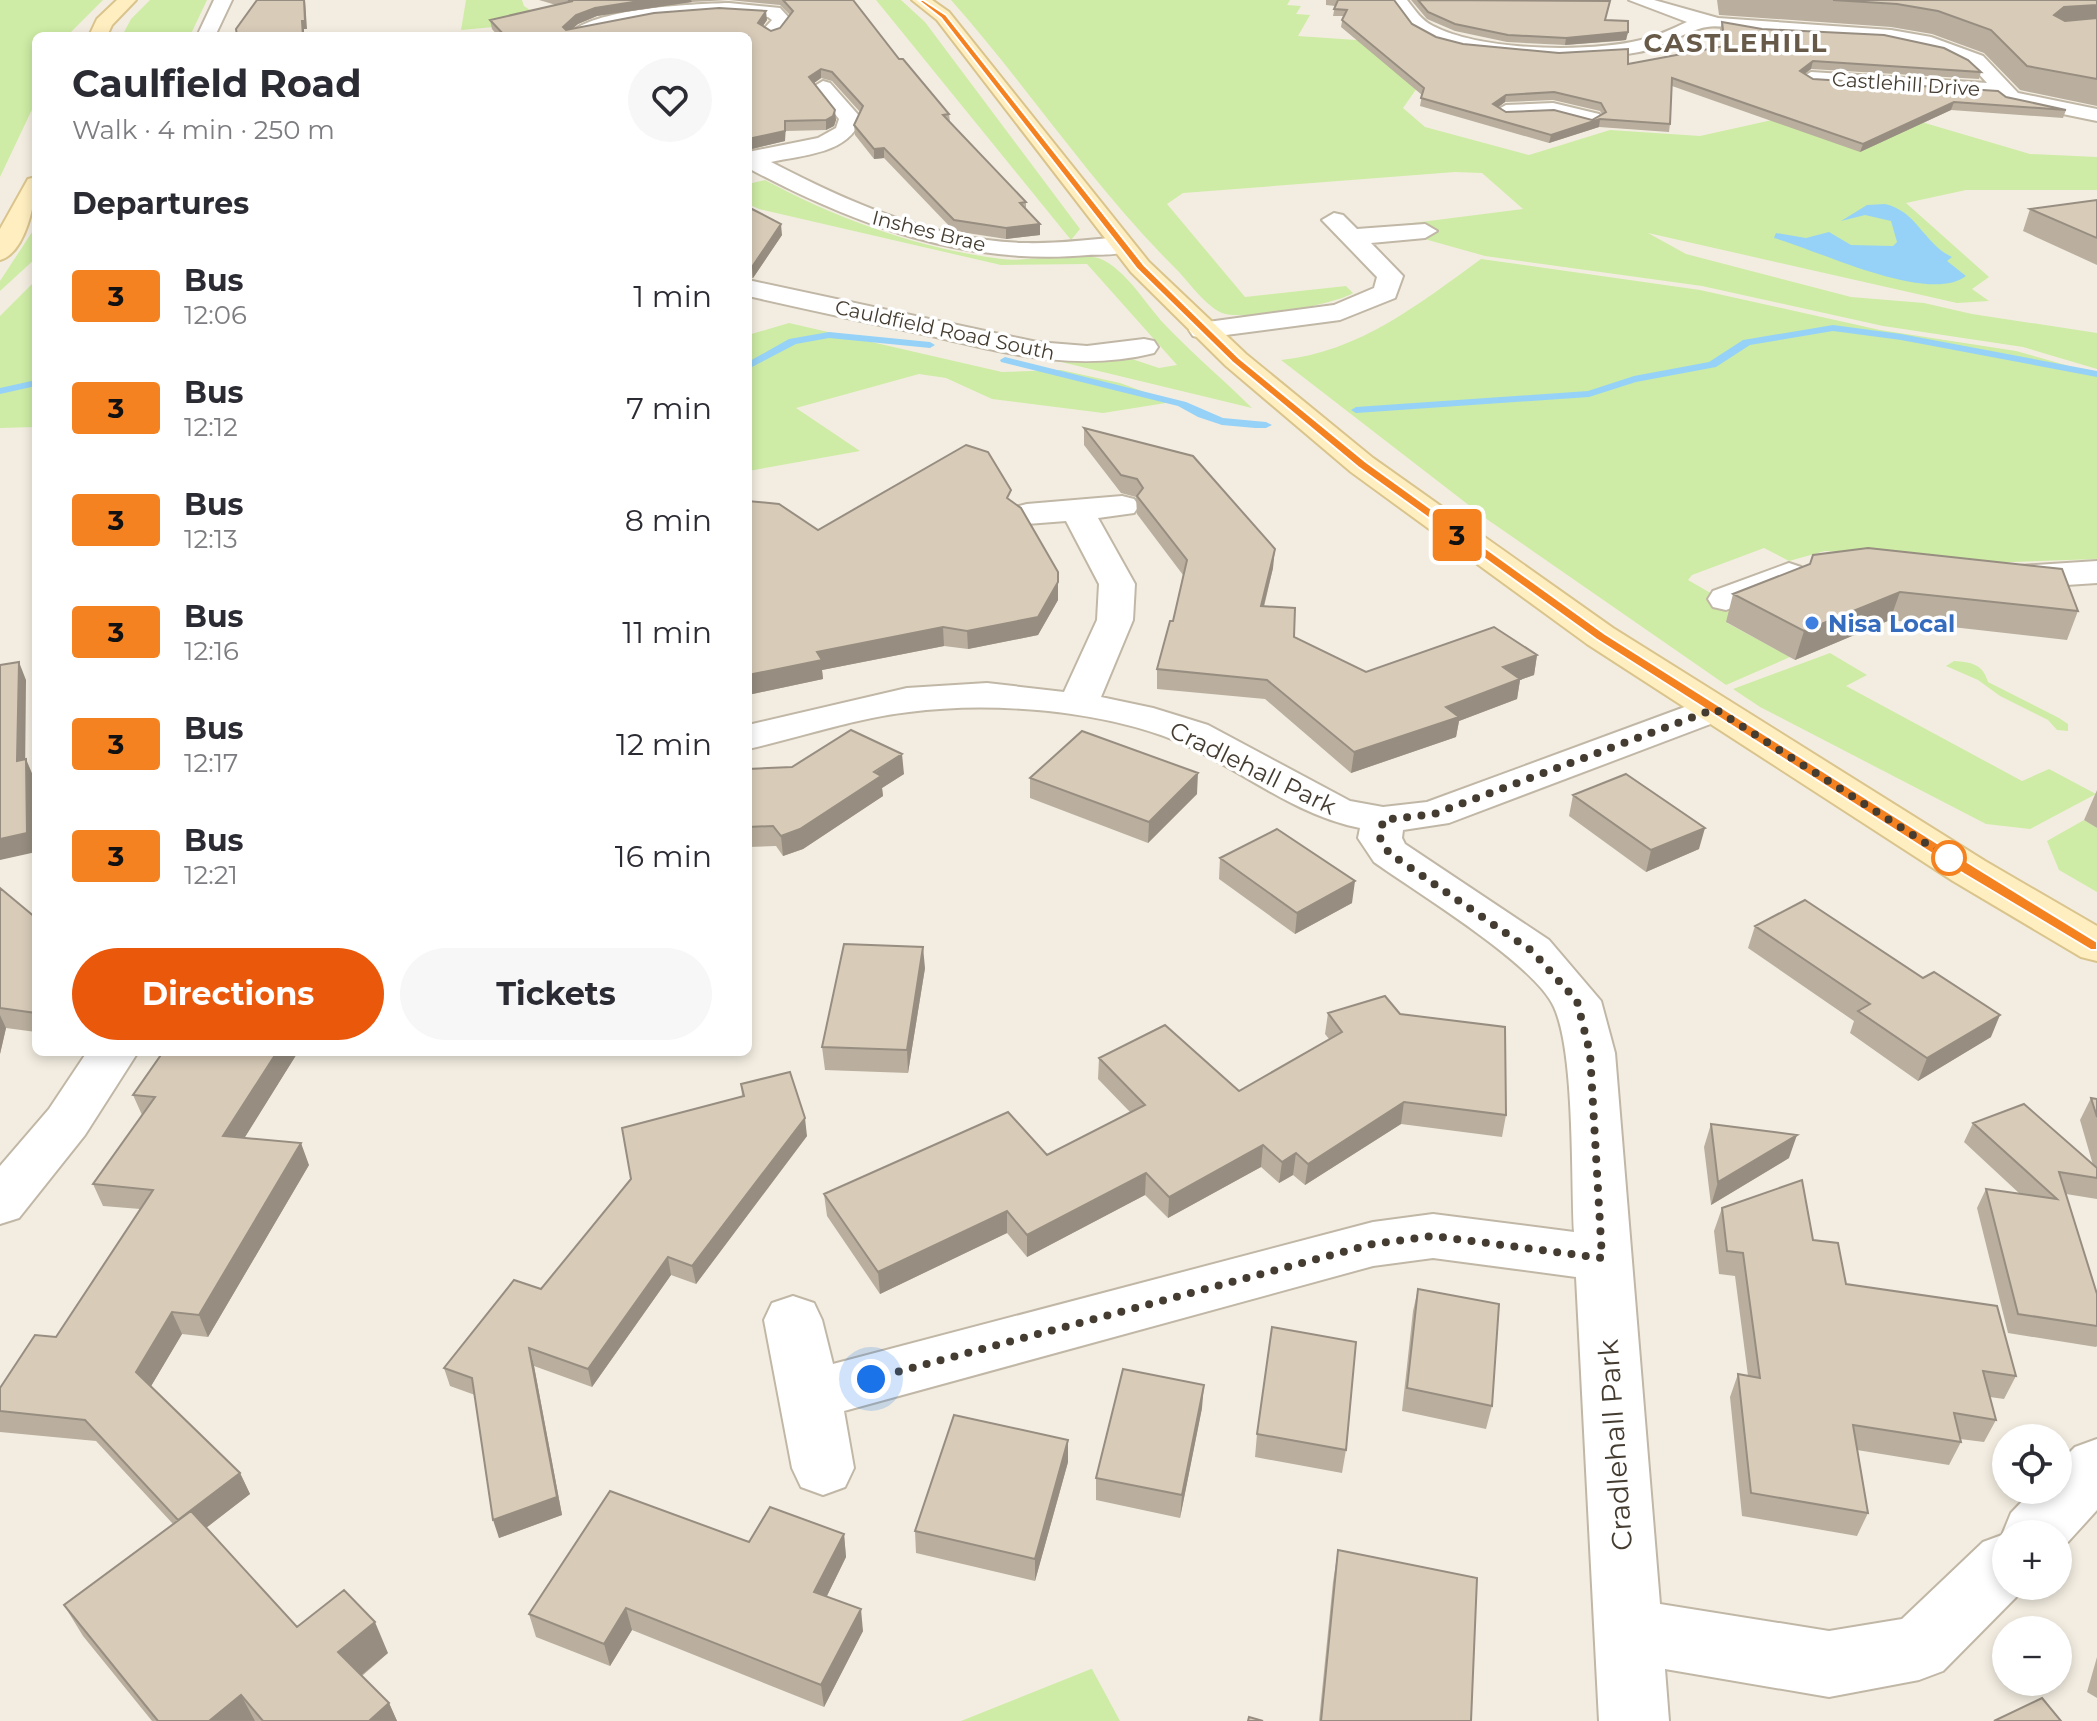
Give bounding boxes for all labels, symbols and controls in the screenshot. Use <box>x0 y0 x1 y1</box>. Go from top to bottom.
district label: CASTLEHILL <box>1644 27 1828 59</box>
button: heart <box>628 58 712 142</box>
text: Caulfield Road <box>72 60 361 107</box>
street label: Castlehill Drive <box>1831 67 1981 101</box>
text: Walk · 4 min · 250 m <box>72 114 335 146</box>
text: Departures <box>72 185 249 222</box>
street label: Inshes Brae <box>870 205 988 257</box>
text: Bus <box>184 262 244 299</box>
text: 1 min <box>633 278 712 315</box>
text: 3 <box>108 279 124 313</box>
street label: Cauldfield Road South <box>833 295 1057 365</box>
text: 12:06 <box>184 299 247 331</box>
text: Bus <box>184 374 244 411</box>
text: 7 min <box>626 390 712 427</box>
text: 3 <box>108 391 124 425</box>
text: 12:12 <box>184 411 238 443</box>
text: Bus <box>184 486 244 523</box>
text: 8 min <box>625 502 712 539</box>
text: 3 <box>108 503 124 537</box>
line badge: 3 <box>1431 509 1483 561</box>
text: 3 <box>1449 518 1465 552</box>
text: 12:13 <box>184 523 238 555</box>
text: Bus <box>184 598 244 635</box>
place label: Nisa Local <box>1828 609 1955 638</box>
text: 11 min <box>622 614 712 651</box>
marker: Nisa Local <box>1803 614 1821 632</box>
text: 3 <box>108 615 124 649</box>
text: 12:16 <box>184 635 239 667</box>
text: Bus <box>184 710 244 747</box>
street label: Cradlehall Park <box>1165 715 1341 821</box>
text: 12 min <box>616 726 712 763</box>
text: 3 <box>108 727 124 761</box>
text: 12:17 <box>184 747 238 779</box>
text: Bus <box>184 822 244 859</box>
text: 16 min <box>615 838 712 875</box>
text: 3 <box>108 839 124 873</box>
unlabelled marker <box>1932 841 1966 875</box>
text: 12:21 <box>184 859 238 891</box>
button: Directions <box>72 948 384 1040</box>
button: Tickets <box>400 948 712 1040</box>
street label: Cradlehall Park <box>1591 1338 1639 1552</box>
your location <box>851 1359 891 1399</box>
map controls <box>1992 1424 2072 1696</box>
button: locate <box>1992 1424 2072 1504</box>
button: + <box>1992 1520 2072 1600</box>
button: − <box>1992 1616 2072 1696</box>

